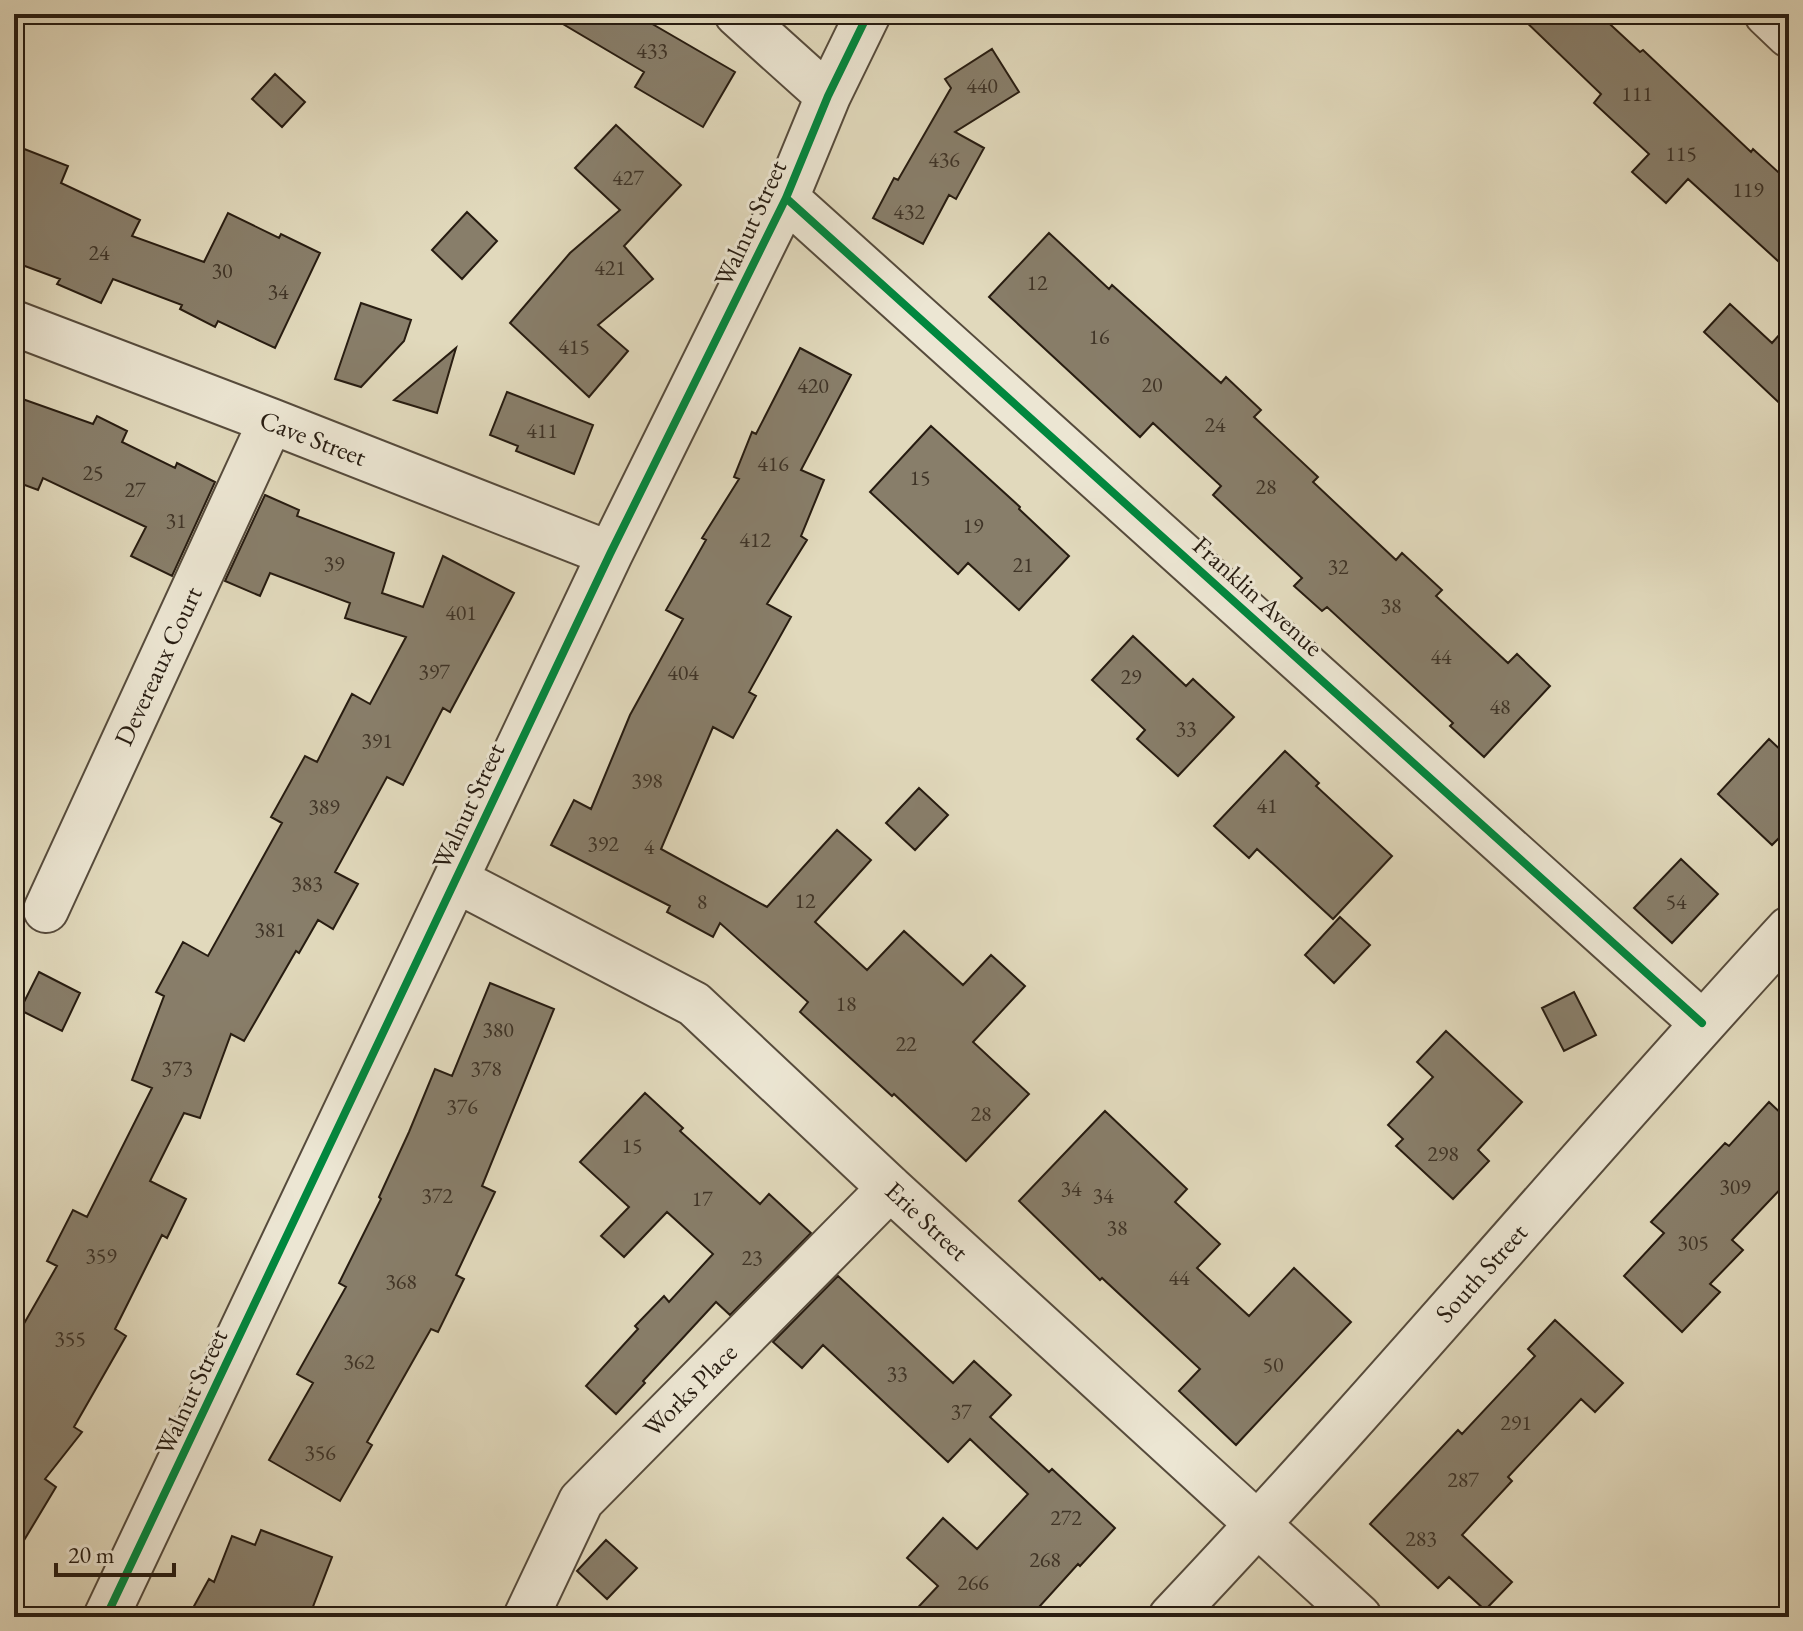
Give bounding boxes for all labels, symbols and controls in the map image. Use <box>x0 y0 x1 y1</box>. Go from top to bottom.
house number: 433 <box>636 36 668 65</box>
house number: 440 <box>966 71 998 100</box>
house number: 111 <box>1621 79 1653 108</box>
house number: 115 <box>1665 139 1697 168</box>
house number: 436 <box>928 145 960 174</box>
street label: Walnut Street <box>706 154 794 292</box>
house number: 427 <box>612 163 644 192</box>
house number: 119 <box>1732 175 1764 204</box>
house number: 432 <box>893 197 925 226</box>
house number: 24 <box>88 238 110 267</box>
house number: 421 <box>594 253 626 282</box>
house number: 30 <box>211 256 233 285</box>
house number: 12 <box>1026 268 1048 297</box>
house number: 34 <box>267 277 289 306</box>
house number: 16 <box>1088 322 1110 351</box>
house number: 415 <box>558 332 590 361</box>
house number: 20 <box>1141 370 1163 399</box>
house number: 420 <box>797 371 829 400</box>
street label: Cave Street <box>255 402 371 474</box>
house number: 24 <box>1204 410 1226 439</box>
house number: 411 <box>526 416 558 445</box>
house number: 416 <box>757 449 789 478</box>
house number: 25 <box>82 458 104 487</box>
house number: 15 <box>909 463 931 492</box>
house number: 28 <box>1255 472 1277 501</box>
house number: 27 <box>124 475 146 504</box>
house number: 31 <box>165 506 187 535</box>
house number: 19 <box>962 511 984 540</box>
house number: 412 <box>739 525 771 554</box>
street label: Franklin Avenue <box>1186 528 1330 664</box>
house number: 39 <box>323 549 345 578</box>
house number: 21 <box>1012 550 1034 579</box>
house number: 32 <box>1327 552 1349 581</box>
street label: Devereaux Court <box>106 581 210 751</box>
house number: 38 <box>1380 591 1402 620</box>
house number: 401 <box>445 598 477 627</box>
house number: 44 <box>1430 642 1452 671</box>
house number: 397 <box>418 657 450 686</box>
house number: 404 <box>667 658 699 687</box>
house number: 29 <box>1120 662 1142 691</box>
house number: 48 <box>1489 692 1511 721</box>
house number: 33 <box>1175 714 1197 743</box>
house number: 391 <box>361 726 393 755</box>
street label: Walnut Street <box>424 737 512 875</box>
house number: 398 <box>631 766 663 795</box>
house number: 41 <box>1256 791 1278 820</box>
house number: 389 <box>308 792 340 821</box>
house number: 392 <box>587 829 619 858</box>
house number: 4 <box>644 832 655 861</box>
house number: 383 <box>291 869 323 898</box>
house number: 12 <box>794 886 816 915</box>
house number: 8 <box>697 887 707 916</box>
house number: 54 <box>1665 887 1687 916</box>
house number: 381 <box>254 915 286 944</box>
house number: 18 <box>835 989 857 1018</box>
house number: 380 <box>482 1015 514 1044</box>
house number: 22 <box>895 1029 917 1058</box>
house number: 373 <box>161 1054 193 1083</box>
house number: 378 <box>470 1054 502 1083</box>
house number: 376 <box>446 1092 478 1121</box>
house number: 28 <box>970 1099 992 1128</box>
house number: 15 <box>621 1131 643 1160</box>
house number: 298 <box>1427 1139 1459 1168</box>
house number: 309 <box>1719 1172 1751 1201</box>
street label: Erie Street <box>878 1174 976 1268</box>
house number: 34 <box>1060 1174 1082 1203</box>
house number: 372 <box>421 1181 453 1210</box>
house number: 34 <box>1092 1181 1114 1210</box>
house number: 17 <box>691 1184 713 1213</box>
house number: 38 <box>1106 1213 1128 1242</box>
street label: South Street <box>1427 1216 1535 1330</box>
house number: 305 <box>1677 1228 1709 1257</box>
house number: 359 <box>85 1241 117 1270</box>
house number: 23 <box>741 1243 763 1272</box>
house number: 44 <box>1168 1263 1190 1292</box>
house number: 368 <box>385 1267 417 1296</box>
street label: Walnut Street <box>147 1323 235 1461</box>
house number: 355 <box>54 1324 86 1353</box>
street label: Works Place <box>636 1336 744 1444</box>
house number: 362 <box>343 1347 375 1376</box>
house number: 50 <box>1262 1350 1284 1379</box>
house number: 33 <box>886 1359 908 1388</box>
house number: 37 <box>950 1397 972 1426</box>
house number: 291 <box>1500 1408 1532 1437</box>
house number: 356 <box>304 1438 336 1467</box>
house number: 287 <box>1447 1465 1479 1494</box>
house number: 272 <box>1050 1503 1082 1532</box>
house number: 283 <box>1405 1524 1437 1553</box>
scale bar <box>56 1527 174 1577</box>
text: 20 m <box>68 1539 115 1570</box>
house number: 268 <box>1029 1545 1061 1574</box>
house number: 266 <box>957 1568 989 1597</box>

